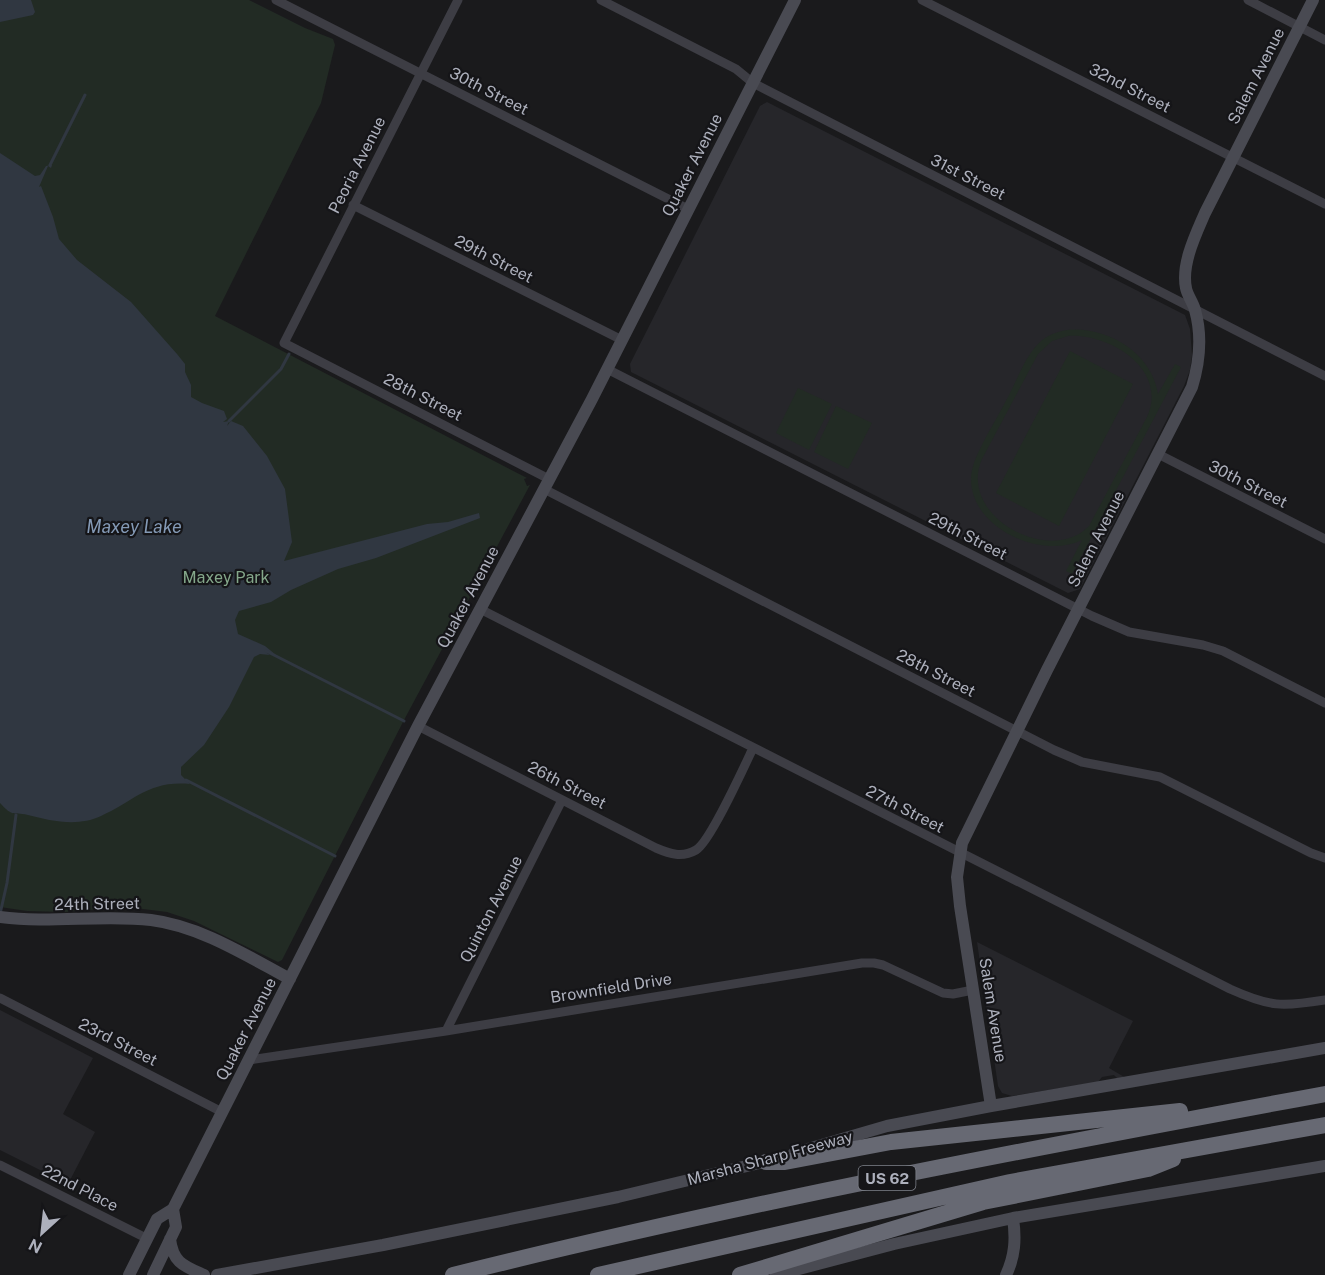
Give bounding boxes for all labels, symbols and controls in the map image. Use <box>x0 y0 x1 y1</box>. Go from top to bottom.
street label: Salem Avenue <box>1224 25 1288 127</box>
street label: 32nd Street <box>1086 59 1174 117</box>
street label: 30th Street <box>446 63 532 119</box>
street label: Quaker Avenue <box>658 110 726 220</box>
street label: Peoria Avenue <box>324 113 390 217</box>
street label: 31st Street <box>927 150 1009 204</box>
street label: 29th Street <box>452 231 536 287</box>
street label: 28th Street <box>380 369 466 425</box>
street label: 30th Street <box>1205 456 1291 512</box>
street label: Salem Avenue <box>1064 488 1128 590</box>
street label: 29th Street <box>926 508 1010 564</box>
water label: Maxey Lake <box>86 516 182 537</box>
street label: Quaker Avenue <box>433 543 503 651</box>
park label: Maxey Park <box>183 568 270 587</box>
street label: 28th Street <box>893 645 979 701</box>
street label: 26th Street <box>525 757 609 813</box>
street label: 27th Street <box>863 781 947 837</box>
street label: Quinton Avenue <box>456 852 526 966</box>
street label: 24th Street <box>54 894 140 914</box>
street label: Salem Avenue <box>975 956 1011 1064</box>
street label: Brownfield Drive <box>549 969 673 1007</box>
street label: Quaker Avenue <box>212 974 280 1084</box>
street label: 23rd Street <box>75 1014 161 1070</box>
street label: Marsha Sharp Freeway <box>685 1127 855 1189</box>
street label: 22nd Place <box>39 1161 121 1215</box>
road number: US 62 <box>858 1166 916 1190</box>
north arrow <box>12 1203 72 1263</box>
text: N <box>26 1235 45 1257</box>

